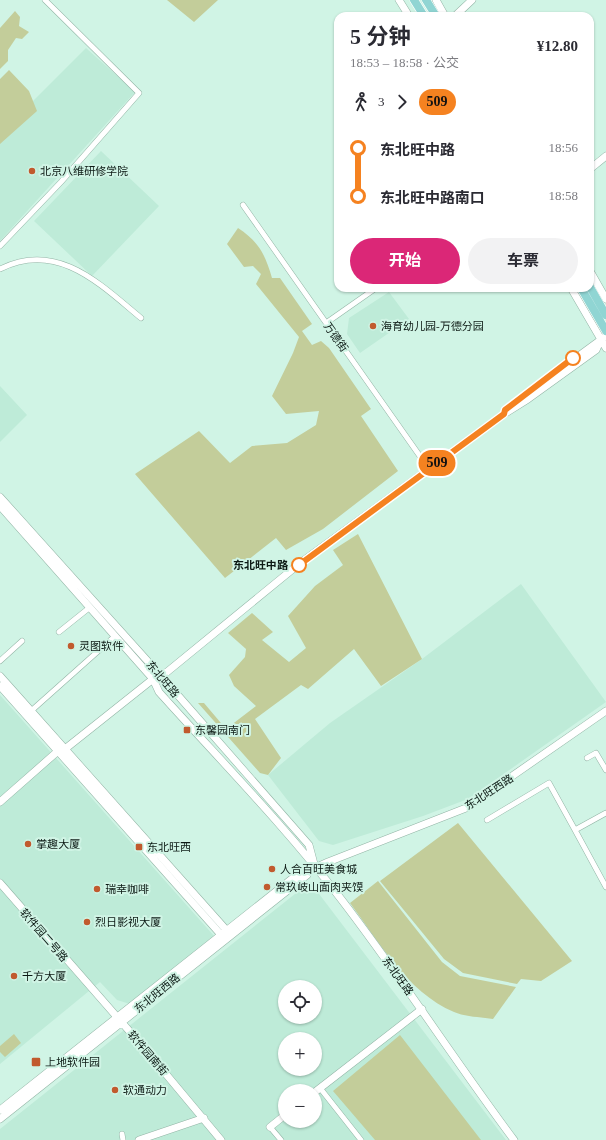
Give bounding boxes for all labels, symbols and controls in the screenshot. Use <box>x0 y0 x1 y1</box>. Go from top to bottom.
text: 5 分钟 <box>350 24 411 49</box>
text: ¥12.80 <box>537 38 578 54</box>
text: 18:53 – 18:58 · 公交 <box>350 55 459 70</box>
icon: walk <box>350 91 372 113</box>
icon: forward <box>391 91 413 113</box>
text: 3 <box>378 94 385 109</box>
text: 509 <box>427 94 448 109</box>
text: 18:56 <box>548 140 578 155</box>
text: 东北旺中路 <box>380 142 455 158</box>
place label: 北京八维研修学院 <box>40 165 128 177</box>
marker: 北京八维研修学院 <box>27 166 37 176</box>
text: 18:58 <box>548 188 578 203</box>
text: 东北旺中路南口 <box>380 190 485 206</box>
button: 开始 <box>350 238 460 284</box>
button: 车票 <box>468 238 578 284</box>
street label: 万德街 <box>322 320 350 354</box>
place label: 海育幼儿园-万德分园 <box>381 320 484 332</box>
marker: 海育幼儿园-万德分园 <box>368 321 378 331</box>
unlabelled marker <box>565 350 581 366</box>
line badge: 509 <box>414 450 460 476</box>
text: 509 <box>427 455 448 470</box>
marker: 东北旺中路 <box>291 557 307 573</box>
place label: 东北旺中路 <box>233 559 289 571</box>
place label: 灵图软件 <box>79 640 123 652</box>
marker: 灵图软件 <box>66 641 76 651</box>
street label: 东北旺路 <box>144 658 182 700</box>
place label: 东馨园南门 <box>195 724 250 736</box>
marker: 东馨园南门 <box>182 725 192 735</box>
street label: 东北旺西路 <box>463 772 515 812</box>
place label: 掌趣大厦 <box>36 838 80 850</box>
marker: 掌趣大厦 <box>23 839 33 849</box>
place label: 东北旺西 <box>147 841 191 853</box>
marker: 东北旺西 <box>134 842 144 852</box>
place label: 人合百旺美食城 <box>280 863 357 875</box>
marker: 人合百旺美食城 <box>267 864 277 874</box>
place label: 常玖岐山面肉夹馍 <box>275 881 363 893</box>
marker: 常玖岐山面肉夹馍 <box>262 882 272 892</box>
place label: 瑞幸咖啡 <box>105 883 149 895</box>
marker: 瑞幸咖啡 <box>92 884 102 894</box>
street label: 软件园二号路 <box>18 906 70 964</box>
place label: 烈日影视大厦 <box>95 916 161 928</box>
marker: 烈日影视大厦 <box>82 917 92 927</box>
street label: 东北旺路 <box>380 955 416 997</box>
place label: 千方大厦 <box>22 970 66 982</box>
marker: 千方大厦 <box>9 971 19 981</box>
street label: 东北旺西路 <box>132 971 182 1015</box>
map controls <box>278 980 322 1128</box>
button: locate <box>278 980 322 1024</box>
street label: 软件园南街 <box>125 1028 171 1078</box>
button: + <box>278 1032 322 1076</box>
marker: 上地软件园 <box>30 1056 42 1068</box>
place label: 上地软件园 <box>45 1056 100 1068</box>
place label: 软通动力 <box>123 1084 167 1096</box>
button: − <box>278 1084 322 1128</box>
marker: 软通动力 <box>110 1085 120 1095</box>

